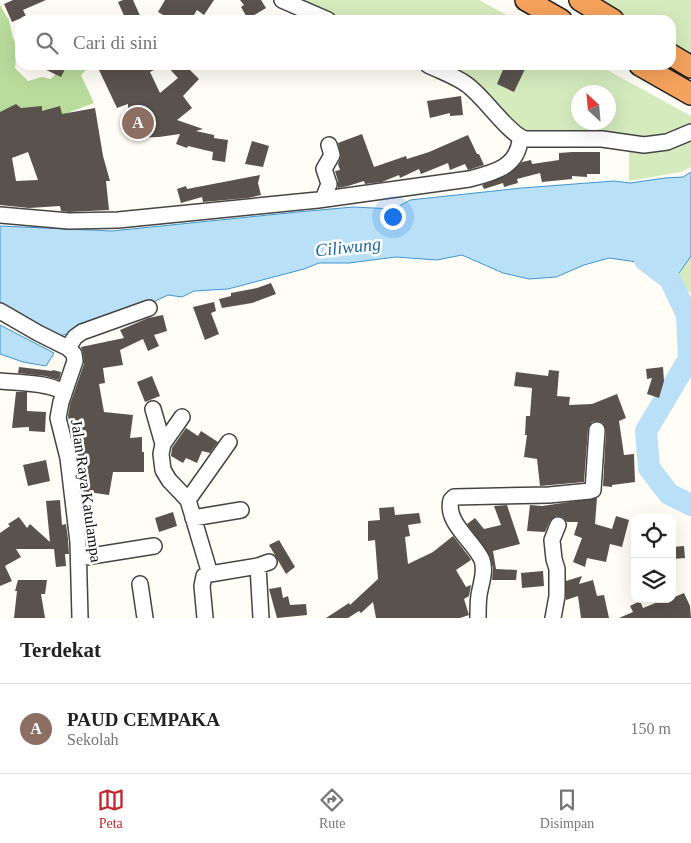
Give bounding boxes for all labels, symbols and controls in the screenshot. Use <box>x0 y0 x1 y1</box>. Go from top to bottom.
search box <box>15 15 676 70</box>
icon: search <box>33 29 61 57</box>
text: Cari di sini <box>73 32 157 53</box>
north arrow <box>571 85 616 130</box>
pin: A <box>122 104 154 142</box>
your location <box>380 204 406 230</box>
water label: Ciliwung <box>314 234 382 260</box>
street label: Jalan Raya Katulampa <box>67 419 105 564</box>
map controls <box>631 513 676 603</box>
button: locate <box>631 513 676 558</box>
button: layers <box>631 558 676 603</box>
text: Terdekat <box>20 638 101 662</box>
text: PAUD CEMPAKA <box>67 709 220 730</box>
text: A <box>30 720 42 737</box>
text: 150 m <box>631 720 671 737</box>
text: Sekolah <box>67 731 119 748</box>
tab: Peta <box>97 786 125 832</box>
tab: Rute <box>318 786 346 832</box>
tab: Disimpan <box>540 786 594 832</box>

